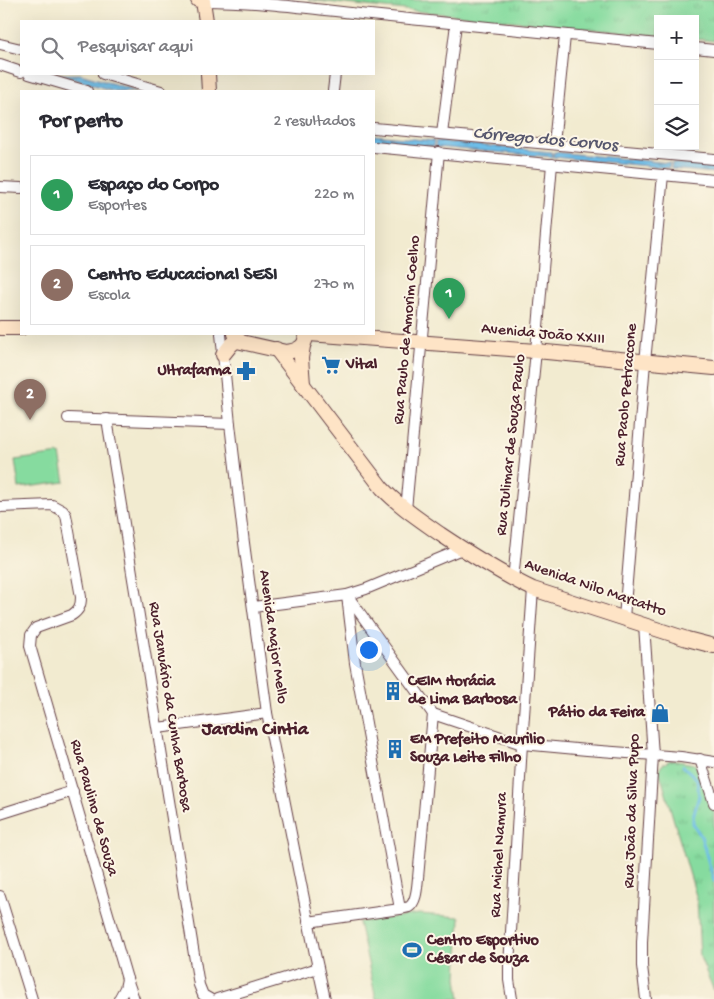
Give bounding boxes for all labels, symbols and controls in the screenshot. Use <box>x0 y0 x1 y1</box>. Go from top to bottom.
map controls <box>654 15 699 150</box>
button: + <box>654 15 699 60</box>
search box <box>20 20 375 75</box>
icon: search <box>38 34 66 62</box>
text: Pesquisar aqui <box>78 36 193 59</box>
button: − <box>654 60 699 105</box>
button: layers <box>654 105 699 150</box>
text: Por perto <box>40 110 123 135</box>
text: 2 resultados <box>274 113 355 132</box>
water label: Córrego dos Corvos <box>472 123 621 157</box>
text: Espaço do Corpo <box>88 174 219 197</box>
text: 1 <box>54 186 60 205</box>
text: 220 m <box>314 186 354 205</box>
text: Esportes <box>88 197 146 216</box>
street label: Rua Paulo de Amorim Coelho <box>390 235 426 425</box>
text: Centro Educacional SESI <box>88 264 278 287</box>
text: 2 <box>53 276 61 295</box>
text: 270 m <box>314 276 354 295</box>
pin: 1 <box>433 278 465 319</box>
text: Escola <box>88 287 130 306</box>
street label: Avenida João XXIII <box>480 320 606 350</box>
street label: Rua Paolo Petraccone <box>611 322 643 467</box>
street label: Rua Julimar de Souza Paulo <box>493 353 531 537</box>
supermarket icon: Vital <box>320 354 342 376</box>
place label: Vital <box>345 356 378 375</box>
pharmacy icon: Ultrafarma <box>235 360 257 382</box>
place label: Ultrafarma <box>157 361 232 381</box>
pin: 2 <box>14 379 46 420</box>
street label: Avenida Nilo Marcatto <box>522 556 668 622</box>
street label: Avenida Major Mello <box>253 569 291 705</box>
street label: Rua Januário da Cunha Barbosa <box>143 601 195 815</box>
your location <box>356 637 382 663</box>
place label: CEIM Horácia de Lima Barbosa <box>407 673 518 710</box>
building icon: CEIM Horácia de Lima Barbosa <box>382 680 404 702</box>
shop icon: Pátio da Feira <box>649 702 671 724</box>
place label: Pátio da Feira <box>548 704 646 723</box>
district label: Jardim Cintia <box>201 719 310 742</box>
place label: EM Prefeito Maurilio Souza Leite Filho <box>410 730 545 768</box>
street label: Rua João da Silva Pupo <box>621 733 645 889</box>
street label: Rua Paulino de Souza <box>64 738 122 879</box>
building icon: EM Prefeito Maurilio Souza Leite Filho <box>384 738 406 760</box>
street label: Rua Michel Namura <box>487 791 513 918</box>
place label: Centro Esportivo César de Souza <box>426 932 540 969</box>
sports icon: Centro Esportivo César de Souza <box>401 939 423 961</box>

